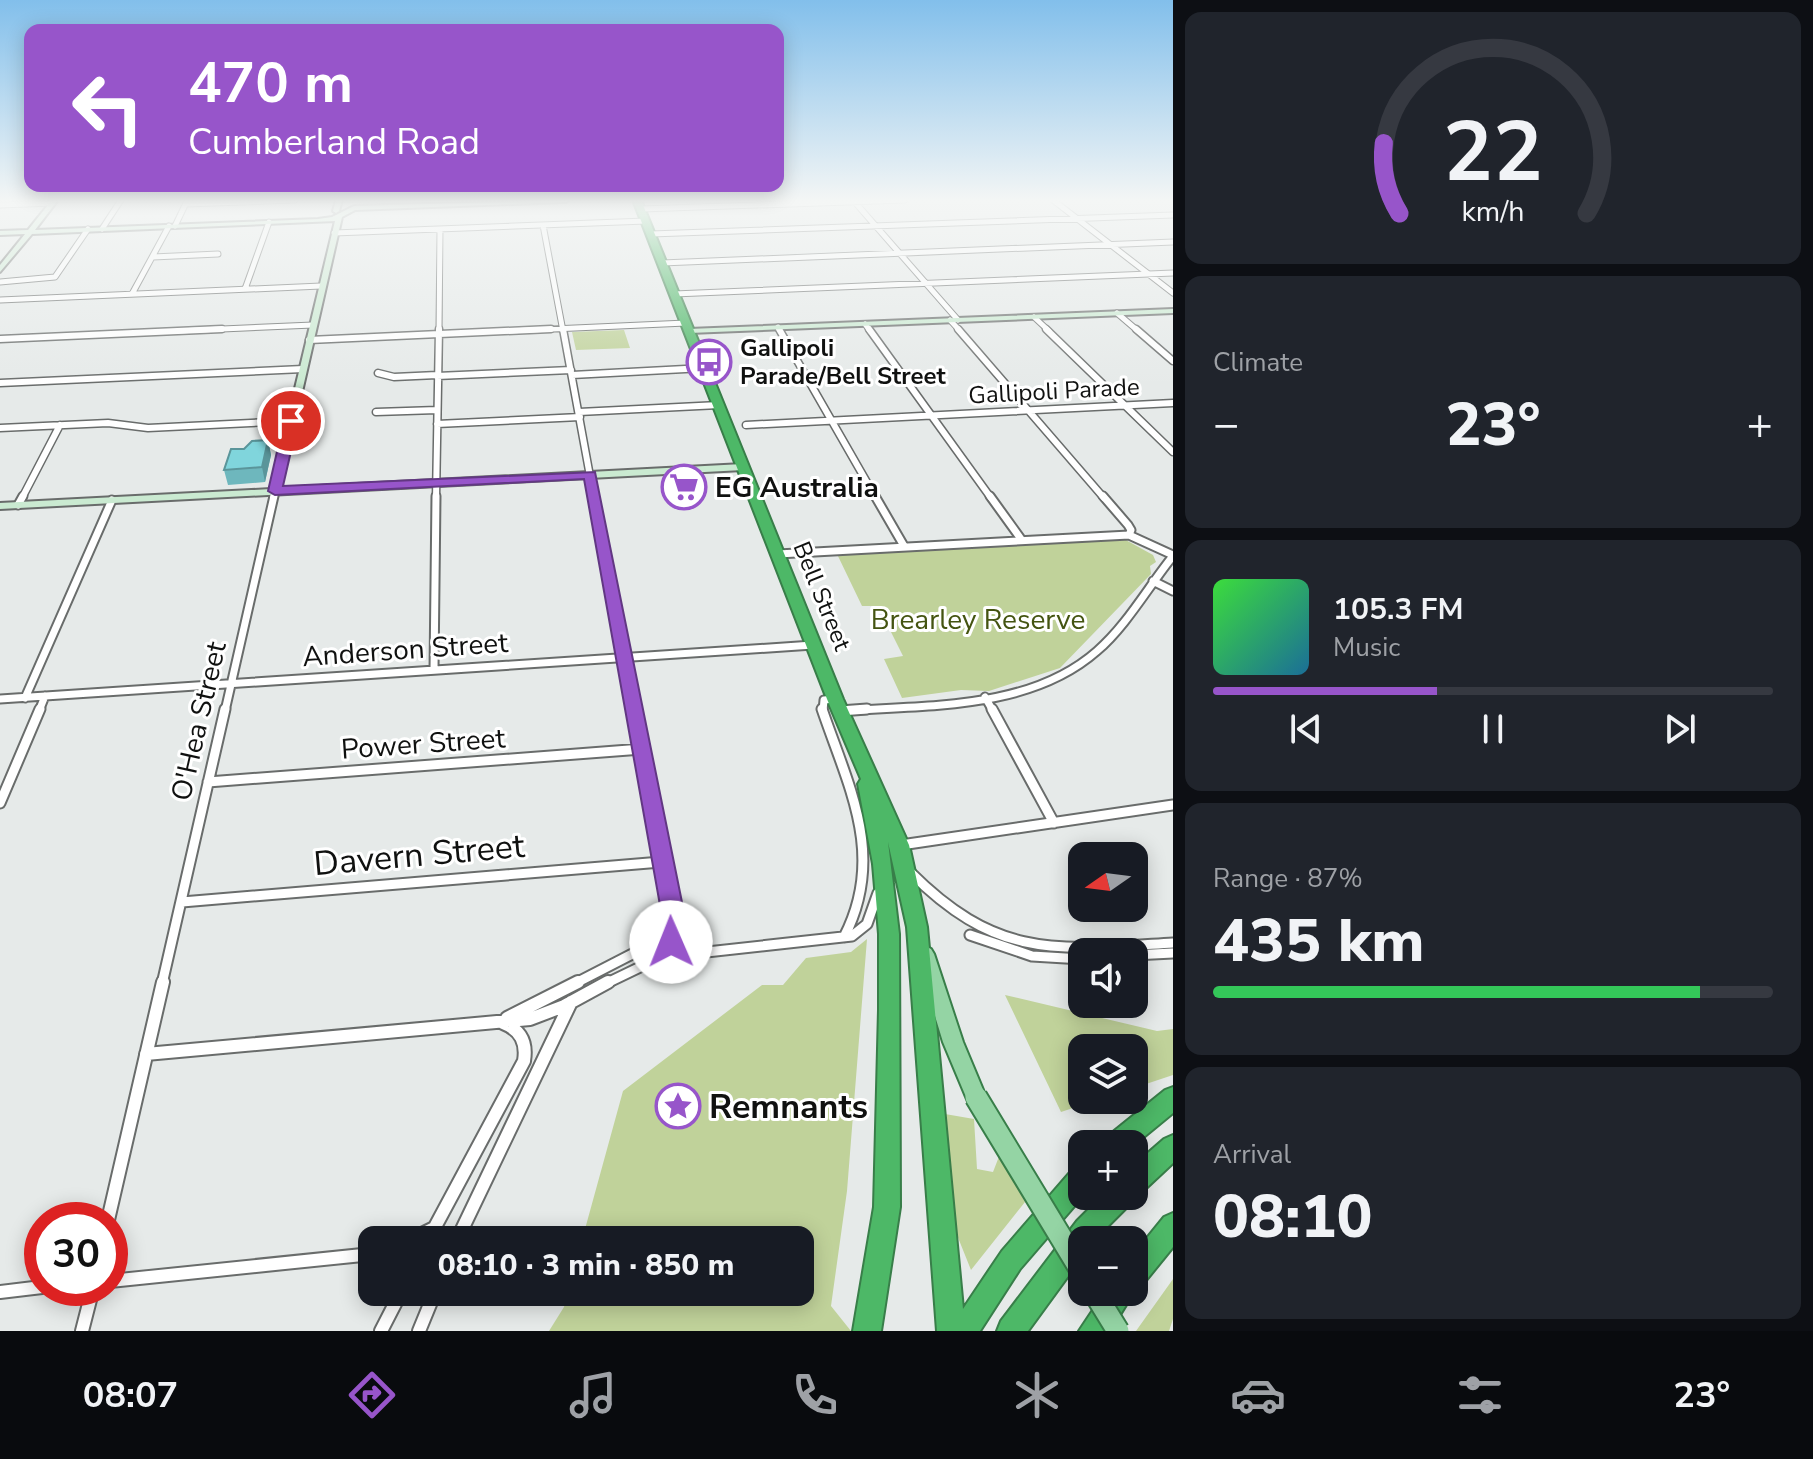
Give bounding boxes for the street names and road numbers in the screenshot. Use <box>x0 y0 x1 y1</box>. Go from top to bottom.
street label: Gallipoli Parade <box>968 371 1140 411</box>
street label: Bell Street <box>786 537 859 656</box>
street label: Anderson Street <box>301 624 509 676</box>
street label: O'Hea Street <box>162 638 236 805</box>
street label: Power Street <box>340 719 507 769</box>
street label: Davern Street <box>312 823 527 887</box>

